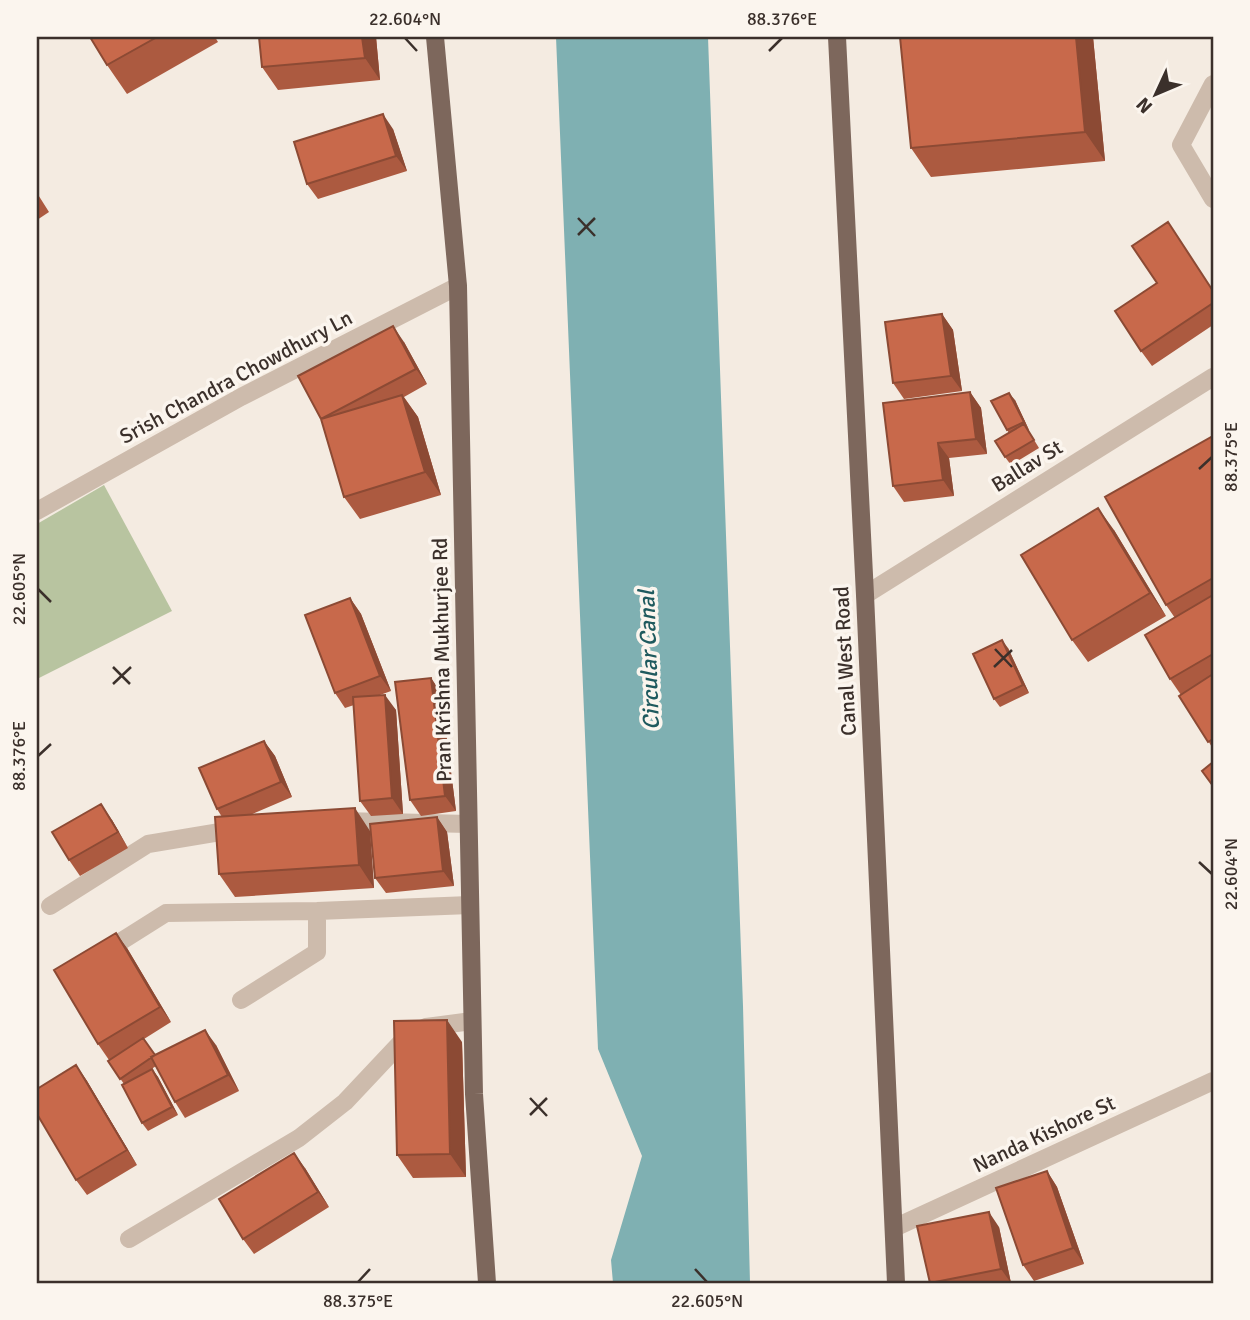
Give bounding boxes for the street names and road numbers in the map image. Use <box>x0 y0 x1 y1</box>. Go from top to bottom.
street label: Srish Chandra Chowdhury Ln <box>115 305 357 449</box>
street label: Ballav St <box>987 434 1067 498</box>
street label: Pran Krishna Mukhurjee Rd <box>427 538 457 782</box>
street label: Canal West Road <box>828 586 862 736</box>
street label: Nanda Kishore St <box>969 1090 1119 1178</box>

